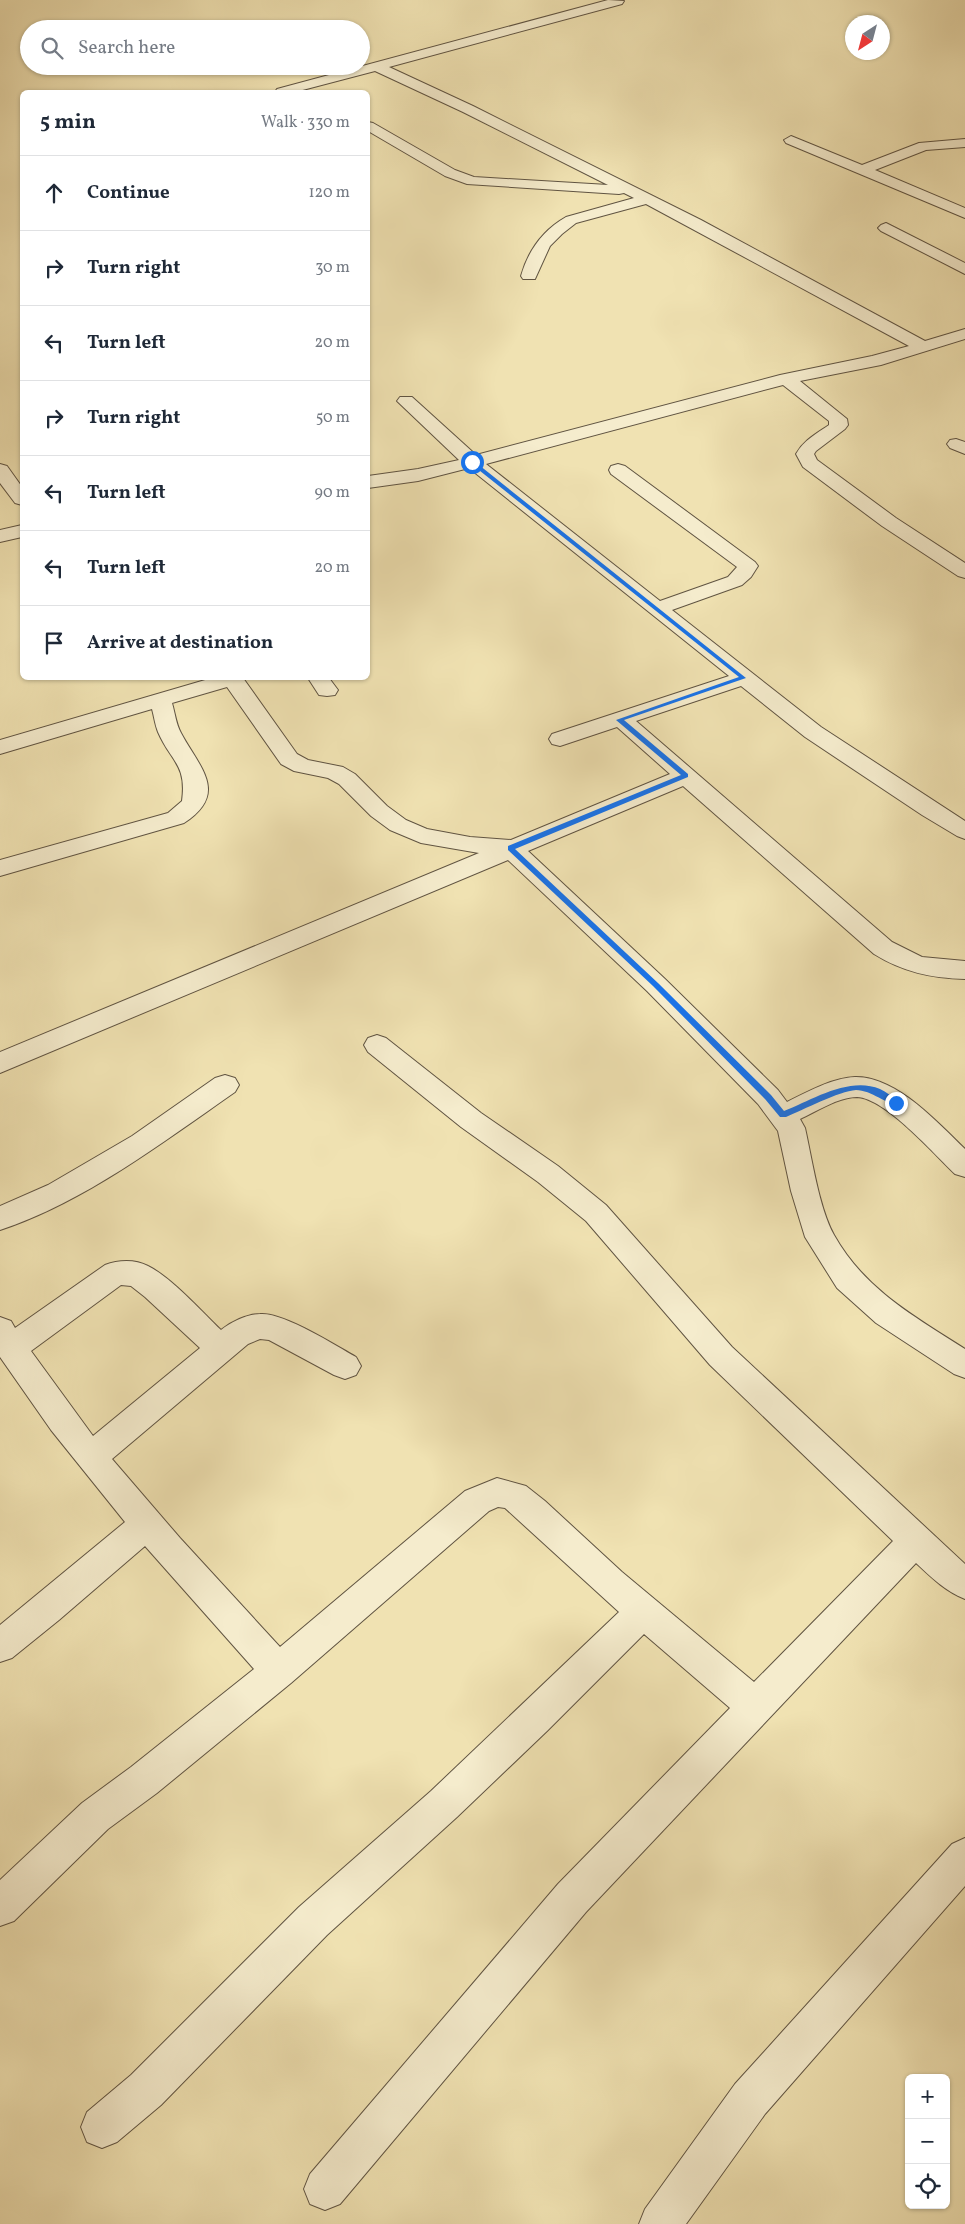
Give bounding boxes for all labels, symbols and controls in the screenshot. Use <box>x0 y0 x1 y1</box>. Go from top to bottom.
north arrow <box>845 15 890 60</box>
search box <box>20 20 370 75</box>
icon: search <box>38 34 66 62</box>
text: Search here <box>78 35 175 61</box>
text: 5 min <box>40 108 96 137</box>
text: Walk · 330 m <box>261 112 350 134</box>
icon: ahead <box>40 179 68 207</box>
text: Continue <box>87 180 170 206</box>
text: 120 m <box>308 182 350 204</box>
icon: right <box>40 254 68 282</box>
text: Turn right <box>87 255 180 281</box>
text: 30 m <box>315 257 350 279</box>
icon: left <box>40 329 68 357</box>
text: Turn left <box>87 330 166 356</box>
text: 20 m <box>315 332 350 354</box>
icon: right <box>40 404 68 432</box>
text: Turn right <box>87 405 180 431</box>
text: 50 m <box>316 407 350 429</box>
route start <box>461 451 484 474</box>
icon: left <box>40 479 68 507</box>
text: Turn left <box>87 480 166 506</box>
text: 90 m <box>314 482 350 504</box>
icon: left <box>40 554 68 582</box>
text: Turn left <box>87 555 166 581</box>
text: 20 m <box>315 557 350 579</box>
icon: arrive <box>40 629 68 657</box>
text: Arrive at destination <box>87 630 273 656</box>
route end <box>885 1092 908 1115</box>
map controls <box>905 2074 950 2209</box>
button: + <box>905 2074 950 2119</box>
button: − <box>905 2119 950 2164</box>
button: locate <box>905 2164 950 2209</box>

